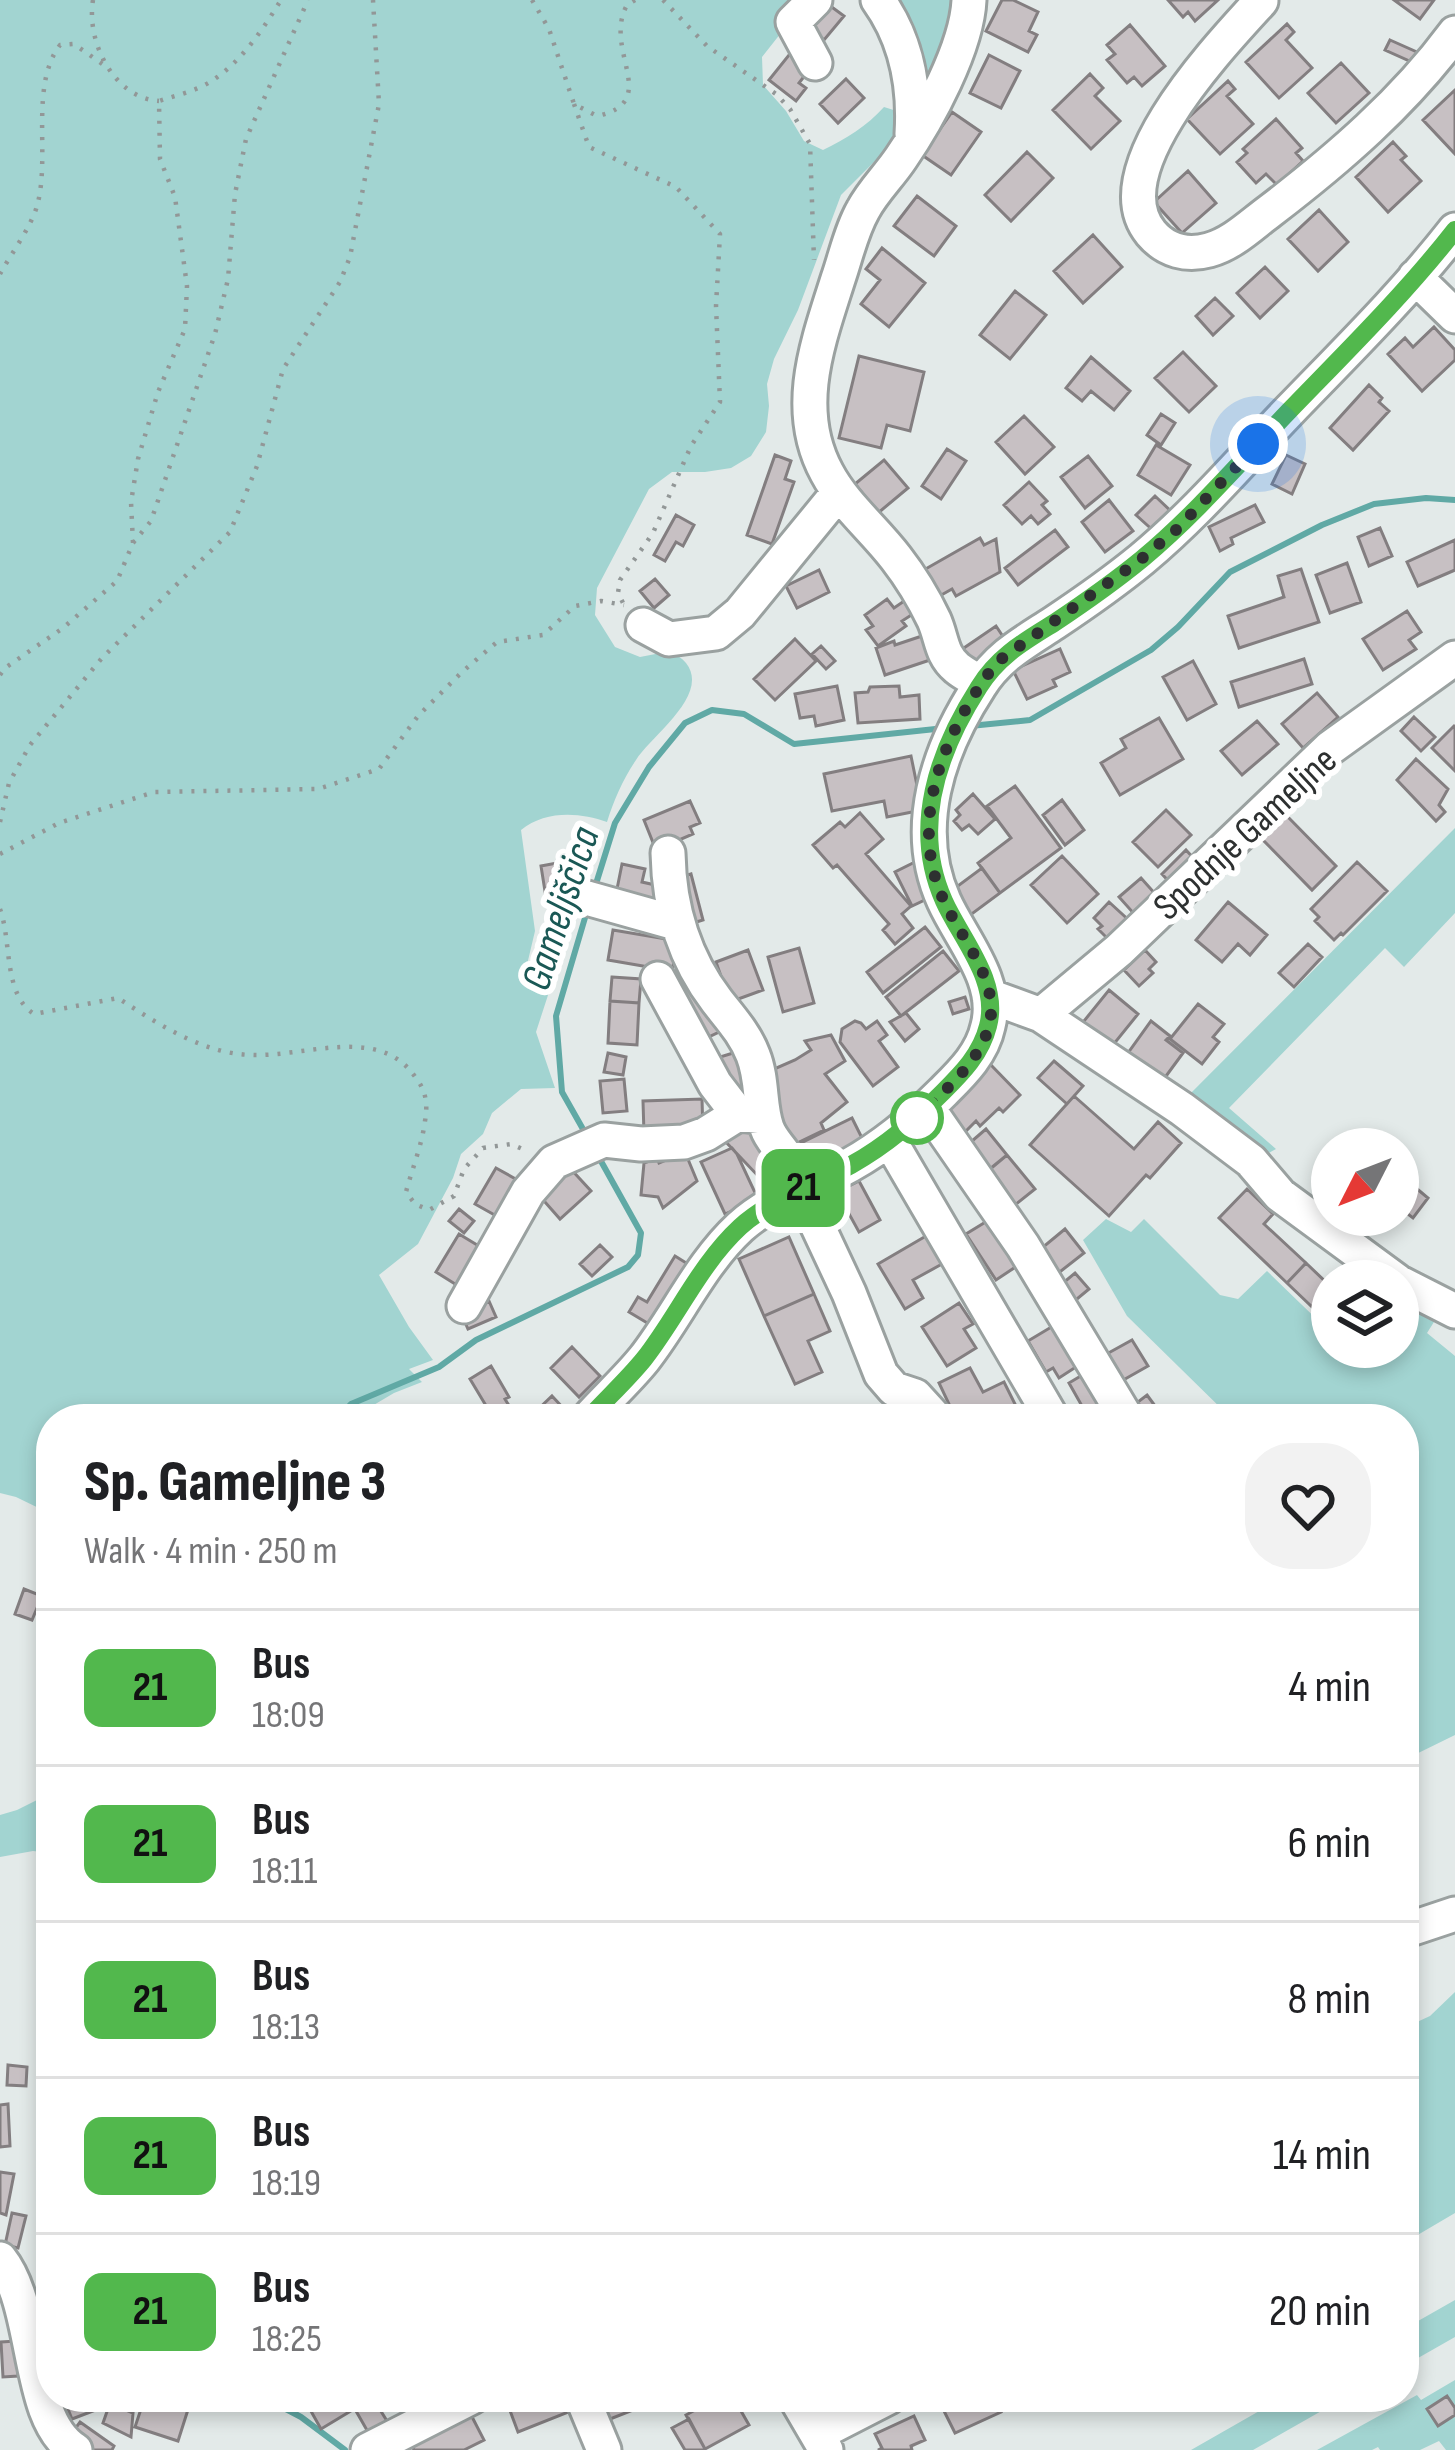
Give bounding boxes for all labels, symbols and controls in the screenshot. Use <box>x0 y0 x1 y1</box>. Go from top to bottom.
your location <box>1228 414 1288 474</box>
street label: Spodnje Gameljne <box>1144 737 1347 931</box>
water label: Gameljščica <box>511 821 612 997</box>
unlabelled marker <box>892 1093 942 1143</box>
north arrow <box>1311 1128 1419 1236</box>
map controls <box>1311 1128 1419 1368</box>
line badge: 21 <box>749 1149 857 1227</box>
text: 21 <box>786 1162 820 1213</box>
button: layers <box>1311 1260 1419 1368</box>
button: heart <box>1245 1443 1371 1569</box>
text: Sp. Gameljne 3 <box>84 1449 386 1517</box>
text: Walk · 4 min · 250 m <box>84 1528 338 1575</box>
text: Bus <box>252 1637 310 1692</box>
text: 4 min <box>1289 1660 1371 1715</box>
text: 21 <box>133 1662 167 1713</box>
text: 18:09 <box>252 1692 325 1739</box>
text: Bus <box>252 1793 310 1848</box>
text: 6 min <box>1288 1816 1371 1871</box>
text: 21 <box>133 1818 167 1869</box>
text: 18:11 <box>252 1848 317 1895</box>
text: Bus <box>252 1949 310 2004</box>
text: 8 min <box>1288 1972 1371 2027</box>
text: 21 <box>133 1974 167 2025</box>
text: 18:13 <box>252 2004 320 2051</box>
text: Bus <box>252 2105 310 2160</box>
text: 14 min <box>1273 2128 1371 2183</box>
text: 21 <box>133 2130 167 2181</box>
text: 18:19 <box>252 2160 321 2207</box>
text: Bus <box>252 2261 310 2316</box>
text: 20 min <box>1269 2284 1371 2339</box>
text: 21 <box>133 2286 167 2337</box>
text: 18:25 <box>252 2316 322 2363</box>

